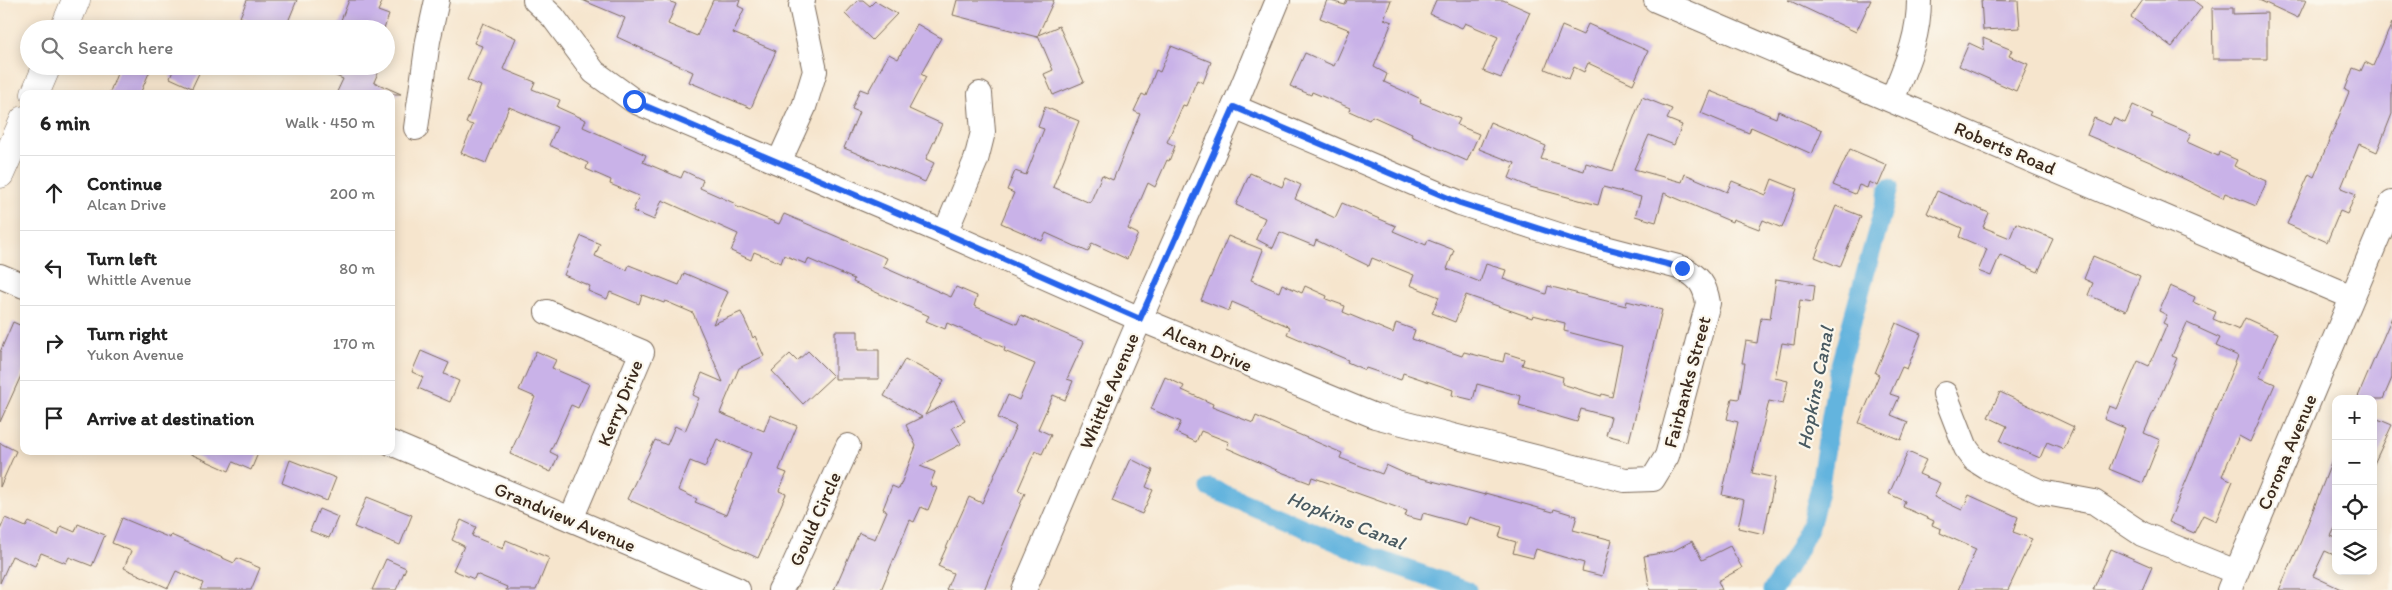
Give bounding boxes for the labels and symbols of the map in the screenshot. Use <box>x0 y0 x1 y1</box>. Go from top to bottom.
route start <box>623 90 646 113</box>
street label: Roberts Road <box>1951 116 2059 180</box>
route end <box>1671 257 1694 280</box>
street label: Fairbanks Street <box>1658 314 1716 450</box>
street label: Alcan Drive <box>1160 319 1256 377</box>
water label: Hopkins Canal <box>1791 323 1839 451</box>
street label: Whittle Avenue <box>1074 329 1144 453</box>
street label: Kerry Drive <box>592 356 648 450</box>
street label: Corona Avenue <box>2252 391 2322 513</box>
street label: Gould Circle <box>784 468 846 570</box>
street label: Grandview Avenue <box>491 477 639 557</box>
water label: Hopkins Canal <box>1284 486 1410 555</box>

